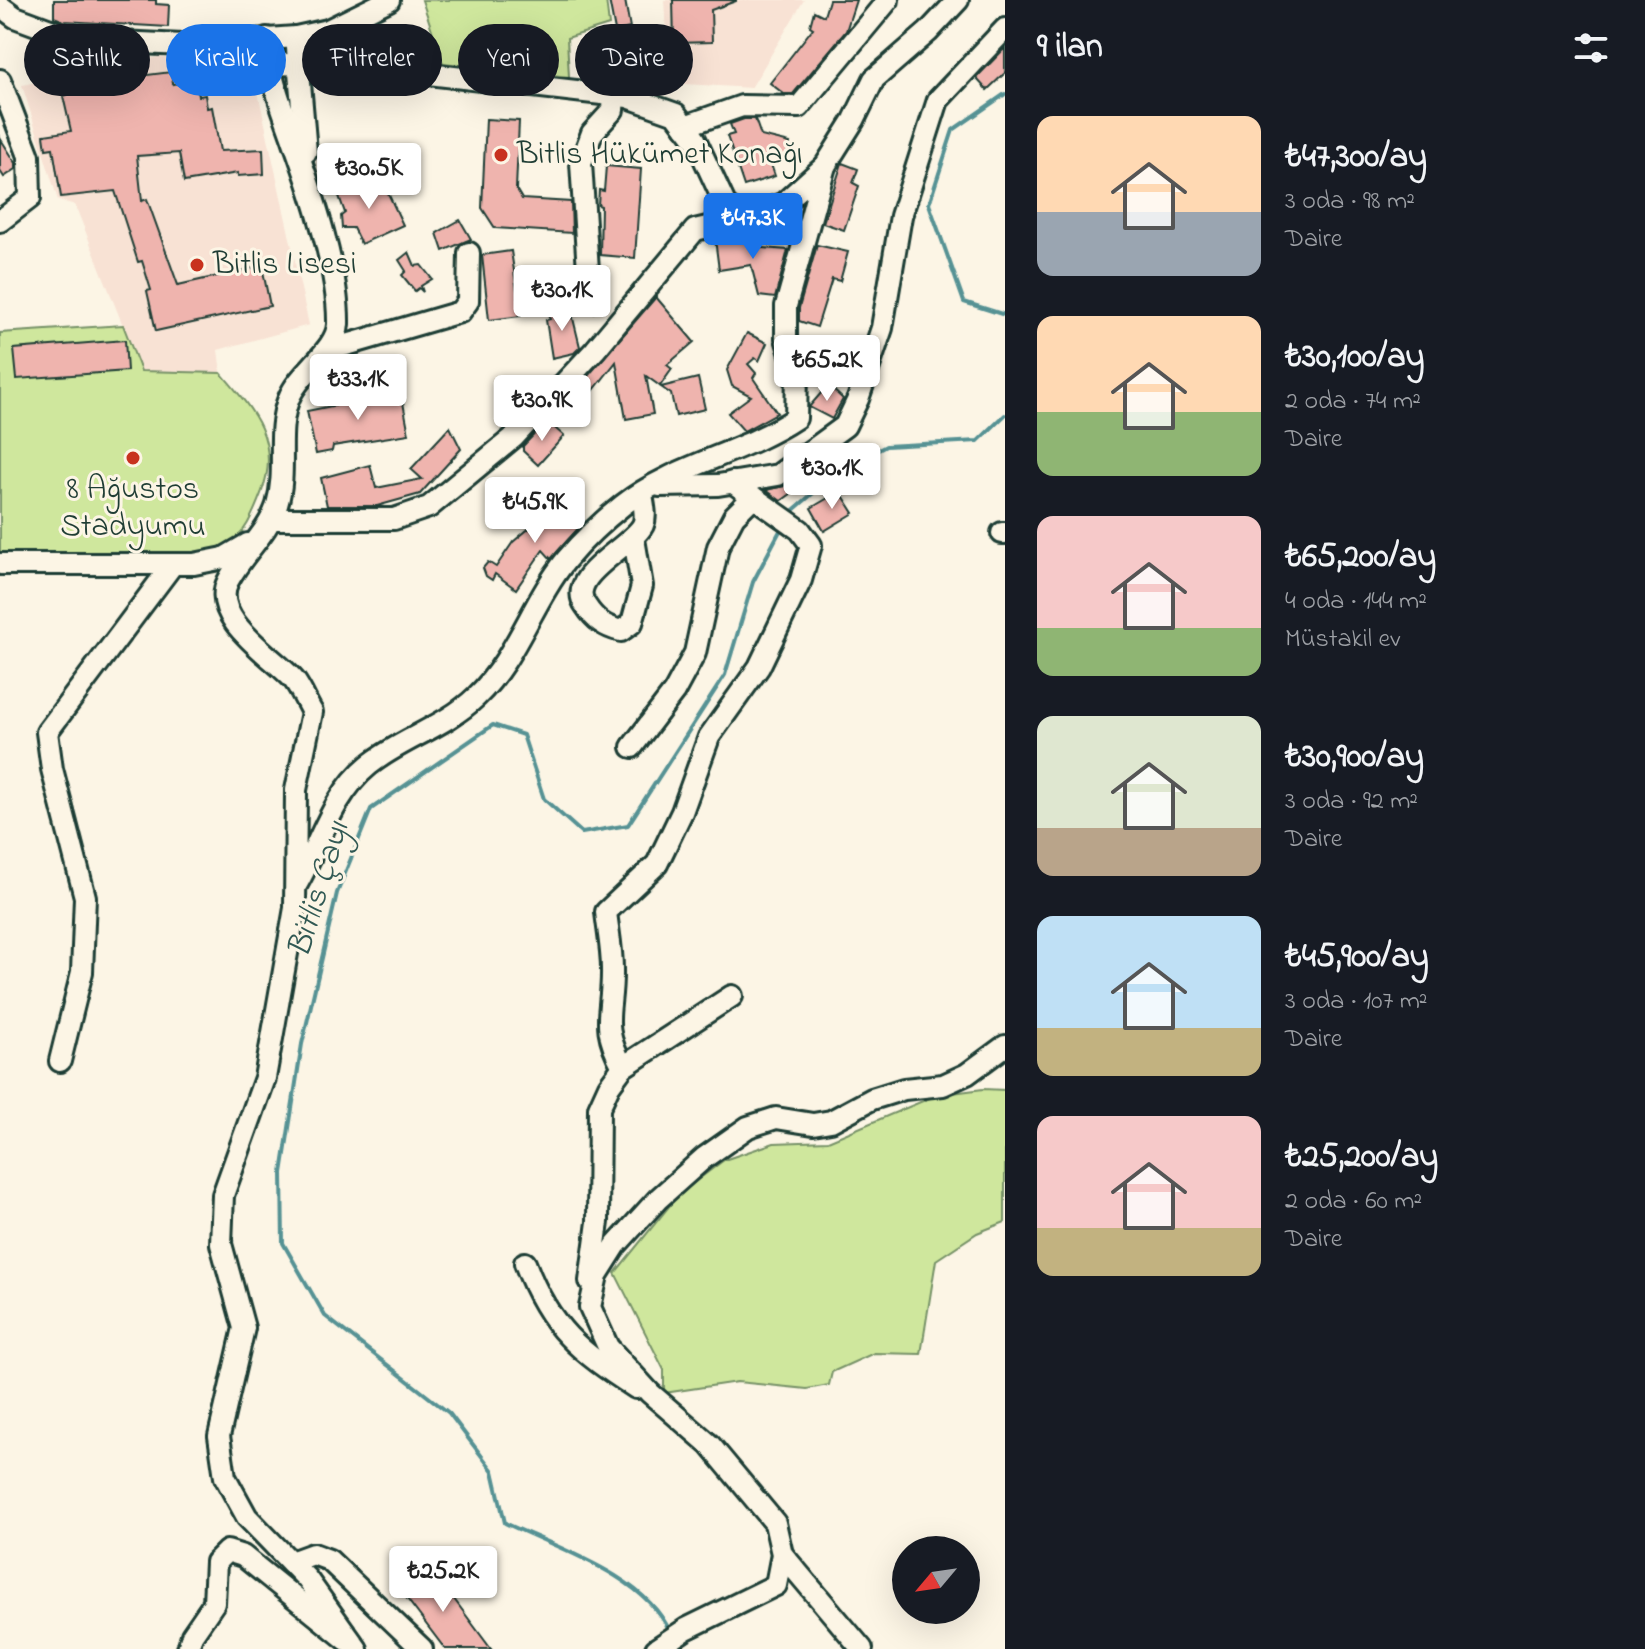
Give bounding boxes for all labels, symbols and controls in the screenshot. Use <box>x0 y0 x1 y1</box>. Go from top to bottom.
text: 9 ilan <box>1037 23 1103 73</box>
chip: Satılık <box>24 24 150 96</box>
chip: Kiralık <box>166 24 286 96</box>
chip: Filtreler <box>302 24 442 96</box>
chip: Yeni <box>458 24 559 96</box>
chip: Daire <box>575 24 693 96</box>
icon: filters <box>1569 26 1613 70</box>
place label: Bitlis Hükümet Konağı <box>516 132 803 180</box>
text: ₺47,300/ay <box>1285 133 1427 183</box>
pin: ₺30.5K <box>304 143 434 211</box>
marker: Bitlis Hükümet Konağı <box>492 146 510 164</box>
icon: home <box>1101 148 1197 244</box>
text: ₺30.5K <box>335 150 403 188</box>
text: 3 oda · 98 m² <box>1285 183 1415 221</box>
pin: ₺47.3K <box>688 193 818 261</box>
text: ₺47.3K <box>721 200 785 238</box>
text: Daire <box>1285 221 1343 259</box>
place label: Bitlis Lisesi <box>212 242 357 289</box>
marker: Bitlis Lisesi <box>188 256 206 274</box>
pin: ₺30.1K <box>497 265 627 333</box>
text: ₺30.1K <box>531 272 593 310</box>
text: ₺30,100/ay <box>1285 333 1425 383</box>
pin: ₺65.2K <box>762 335 892 403</box>
text: ₺65.2K <box>792 342 862 380</box>
icon: home <box>1101 348 1197 444</box>
pin: ₺33.1K <box>293 354 423 422</box>
text: ₺33.1K <box>328 361 388 399</box>
pin: ₺30.9K <box>477 375 607 443</box>
text: ₺30.9K <box>512 382 572 420</box>
text: 2 oda · 74 m² <box>1285 383 1421 421</box>
text: Daire <box>1285 421 1343 459</box>
pin: ₺30.1K <box>767 443 897 511</box>
marker: 8 Ağustos Stadyumu <box>124 449 142 467</box>
text: ₺30.1K <box>801 450 863 488</box>
place label: 8 Ağustos Stadyumu <box>60 467 206 551</box>
pin: ₺45.9K <box>470 477 600 545</box>
text: ₺45.9K <box>503 484 567 522</box>
text: ₺65,200/ay <box>1285 533 1436 583</box>
icon: home <box>1101 548 1197 644</box>
text: 4 oda · 144 m² <box>1285 583 1427 621</box>
text: Müstakil ev <box>1285 621 1400 659</box>
text: ₺30,900/ay <box>1285 733 1424 783</box>
icon: home <box>1101 748 1197 844</box>
text: 3 oda · 92 m² <box>1285 783 1418 821</box>
water label: Bitlis Çayı <box>276 815 365 964</box>
text: Daire <box>1285 821 1343 859</box>
text: ₺45,900/ay <box>1285 933 1429 983</box>
icon: home <box>1101 948 1197 1044</box>
text: 3 oda · 107 m² <box>1285 983 1428 1021</box>
text: Daire <box>1285 1021 1343 1059</box>
text: ₺25,200/ay <box>1285 1133 1438 1183</box>
icon: home <box>1101 1148 1197 1244</box>
text: 2 oda · 60 m² <box>1285 1183 1422 1221</box>
text: Daire <box>1285 1221 1343 1259</box>
north arrow <box>892 1536 980 1624</box>
map controls <box>892 1536 980 1624</box>
pin: ₺25.2K <box>378 1546 508 1614</box>
text: ₺25.2K <box>407 1553 479 1591</box>

